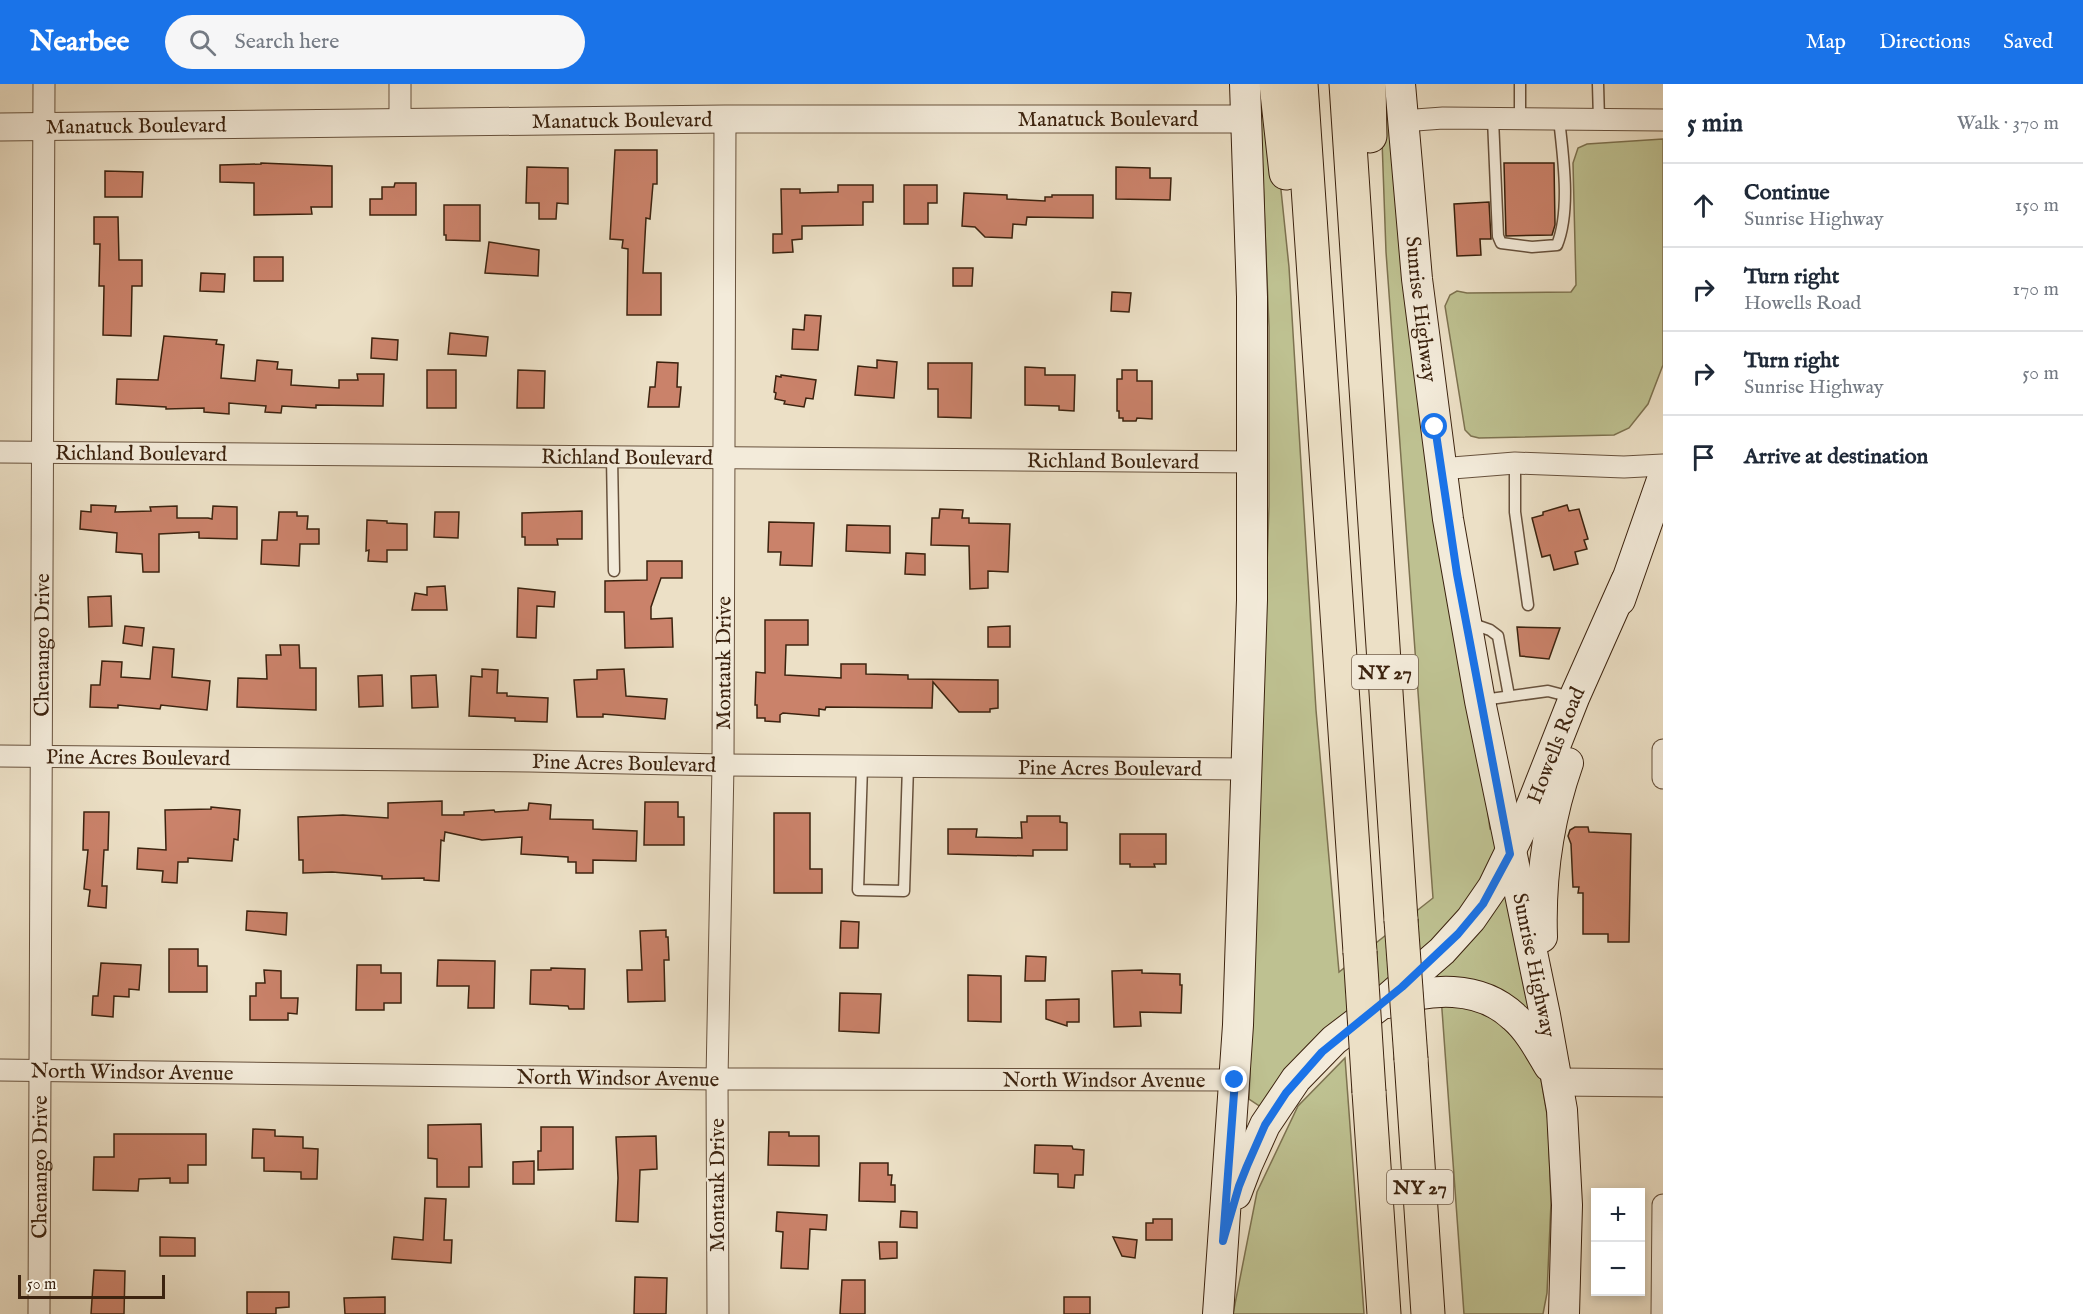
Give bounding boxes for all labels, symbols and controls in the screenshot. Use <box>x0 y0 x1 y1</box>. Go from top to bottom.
search box <box>165 15 585 69</box>
text: Nearbee <box>30 25 129 60</box>
icon: search <box>186 26 219 59</box>
text: Search here <box>234 28 339 56</box>
text: Map <box>1806 29 1846 56</box>
text: Directions <box>1879 29 1970 56</box>
text: Saved <box>2003 29 2053 56</box>
street label: Manatuck Boulevard <box>531 107 713 136</box>
street label: Manatuck Boulevard <box>1018 107 1199 134</box>
text: 5 min <box>1687 107 1743 140</box>
text: Walk · 370 m <box>1957 111 2059 136</box>
street label: Manatuck Boulevard <box>46 112 227 141</box>
text: Continue <box>1744 179 1830 207</box>
icon: ahead <box>1687 189 1720 222</box>
text: 150 m <box>2015 193 2059 218</box>
text: Sunrise Highway <box>1744 207 1884 232</box>
street label: Sunrise Highway <box>1398 235 1442 384</box>
text: Turn right <box>1744 263 1839 291</box>
icon: right <box>1687 273 1720 306</box>
text: 170 m <box>2013 277 2059 302</box>
text: Howells Road <box>1744 291 1861 316</box>
text: Turn right <box>1744 347 1839 375</box>
icon: right <box>1687 357 1720 390</box>
text: 50 m <box>2022 361 2059 386</box>
text: Sunrise Highway <box>1744 375 1884 400</box>
route start <box>1421 413 1447 439</box>
street label: Richland Boulevard <box>55 440 228 469</box>
icon: arrive <box>1687 441 1720 474</box>
text: Arrive at destination <box>1744 443 1928 471</box>
street label: Richland Boulevard <box>541 444 714 473</box>
street label: Richland Boulevard <box>1027 448 1200 477</box>
street label: Chenango Drive <box>29 573 57 717</box>
street label: Montauk Drive <box>711 596 739 730</box>
road number: NY 27 <box>1352 655 1418 689</box>
street label: Howells Road <box>1522 682 1592 808</box>
street label: Pine Acres Boulevard <box>46 744 231 773</box>
street label: Pine Acres Boulevard <box>531 749 717 780</box>
street label: Pine Acres Boulevard <box>1018 755 1203 784</box>
street label: Sunrise Highway <box>1505 891 1561 1040</box>
street label: North Windsor Avenue <box>30 1058 234 1088</box>
street label: North Windsor Avenue <box>516 1064 720 1094</box>
route end <box>1221 1066 1247 1092</box>
street label: North Windsor Avenue <box>1003 1068 1206 1095</box>
street label: Chenango Drive <box>27 1095 55 1239</box>
street label: Montauk Drive <box>705 1118 732 1252</box>
road number: NY 27 <box>1387 1170 1453 1204</box>
map controls <box>1591 1188 1645 1296</box>
button: + <box>1591 1188 1645 1242</box>
button: − <box>1591 1242 1645 1296</box>
scale bar <box>18 1272 165 1300</box>
text: 50 m <box>27 1275 56 1295</box>

